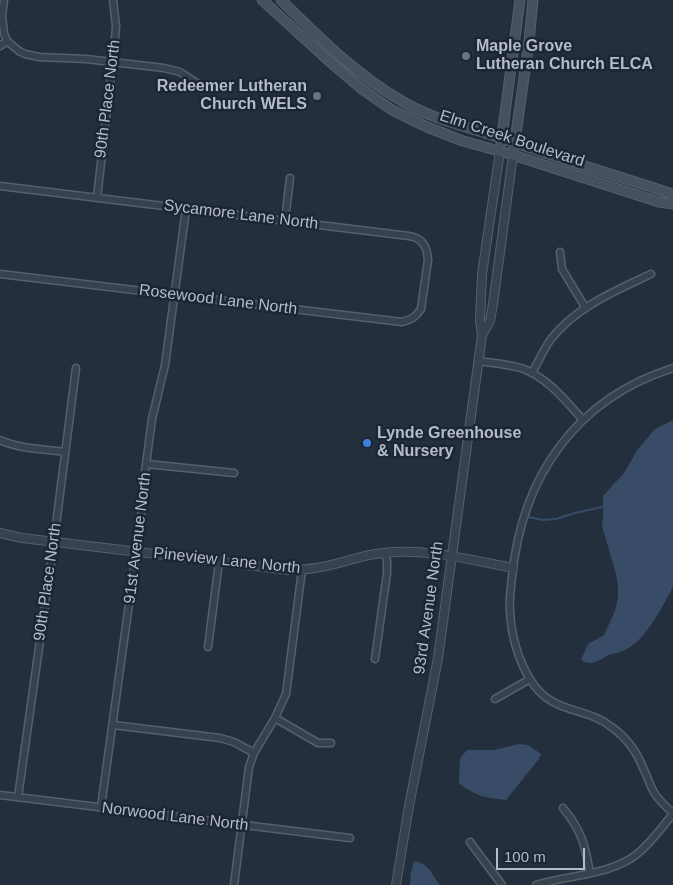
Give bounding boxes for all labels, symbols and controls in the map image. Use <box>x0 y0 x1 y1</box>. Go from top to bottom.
place label: Maple Grove Lutheran Church ELCA <box>476 37 653 75</box>
street label: 90th Place North <box>91 39 125 159</box>
marker: Maple Grove Lutheran Church ELCA <box>460 50 472 62</box>
place label: Redeemer Lutheran Church WELS <box>157 77 307 115</box>
marker: Redeemer Lutheran Church WELS <box>311 90 323 102</box>
street label: Elm Creek Boulevard <box>437 107 587 171</box>
street label: Sycamore Lane North <box>163 196 319 234</box>
street label: Rosewood Lane North <box>138 281 298 319</box>
place label: Lynde Greenhouse & Nursery <box>377 424 521 462</box>
marker: Lynde Greenhouse & Nursery <box>361 437 373 449</box>
street label: 91st Avenue North <box>120 471 156 605</box>
street label: 90th Place North <box>30 522 66 642</box>
street label: 93rd Avenue North <box>410 540 448 676</box>
street label: Pineview Lane North <box>153 544 301 578</box>
street label: Norwood Lane North <box>101 798 249 836</box>
scale bar <box>498 838 587 870</box>
text: 100 m <box>504 848 546 865</box>

